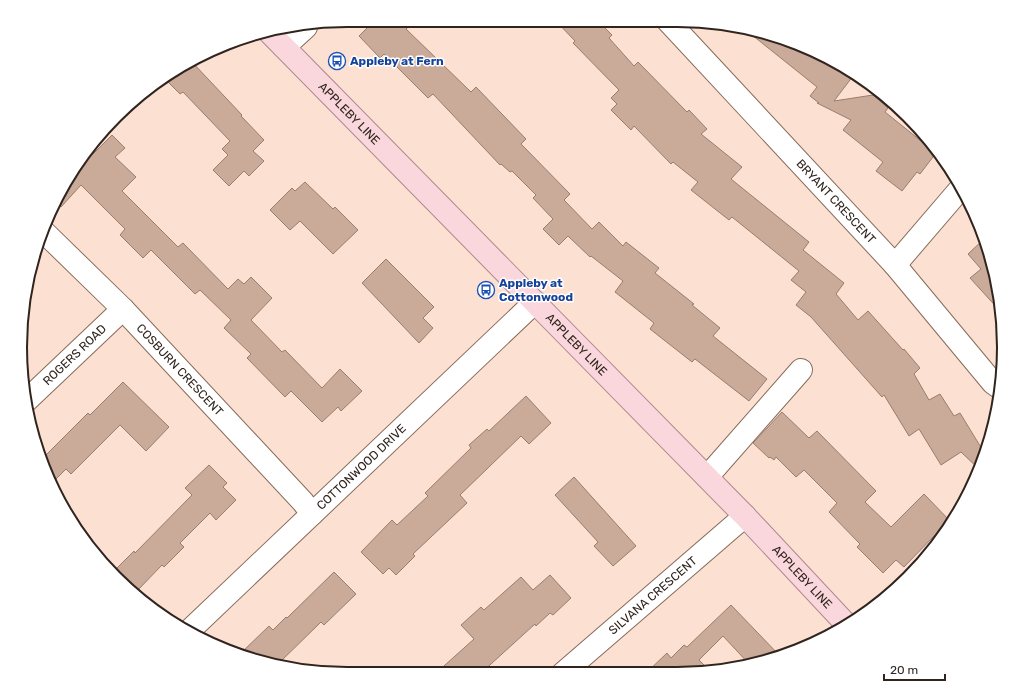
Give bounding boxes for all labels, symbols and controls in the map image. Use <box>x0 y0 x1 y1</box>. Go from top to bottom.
bus stop icon: Appleby at Fern <box>327 51 347 71</box>
place label: Appleby at Fern <box>350 54 444 68</box>
street label: APPLEBY LINE <box>316 80 383 147</box>
street label: BRYANT CRESCENT <box>793 157 878 247</box>
place label: Appleby at Cottonwood <box>499 276 573 304</box>
bus stop icon: Appleby at Cottonwood <box>476 280 496 300</box>
street label: APPLEBY LINE <box>543 311 610 378</box>
street label: COSBURN CRESCENT <box>134 321 226 419</box>
street label: ROGERS ROAD <box>40 322 109 388</box>
street label: COTTONWOOD DRIVE <box>314 421 409 513</box>
street label: APPLEBY LINE <box>769 543 835 611</box>
street label: SILVANA CRESCENT <box>606 554 700 637</box>
scale bar <box>884 656 945 682</box>
text: 20 m <box>890 663 918 677</box>

